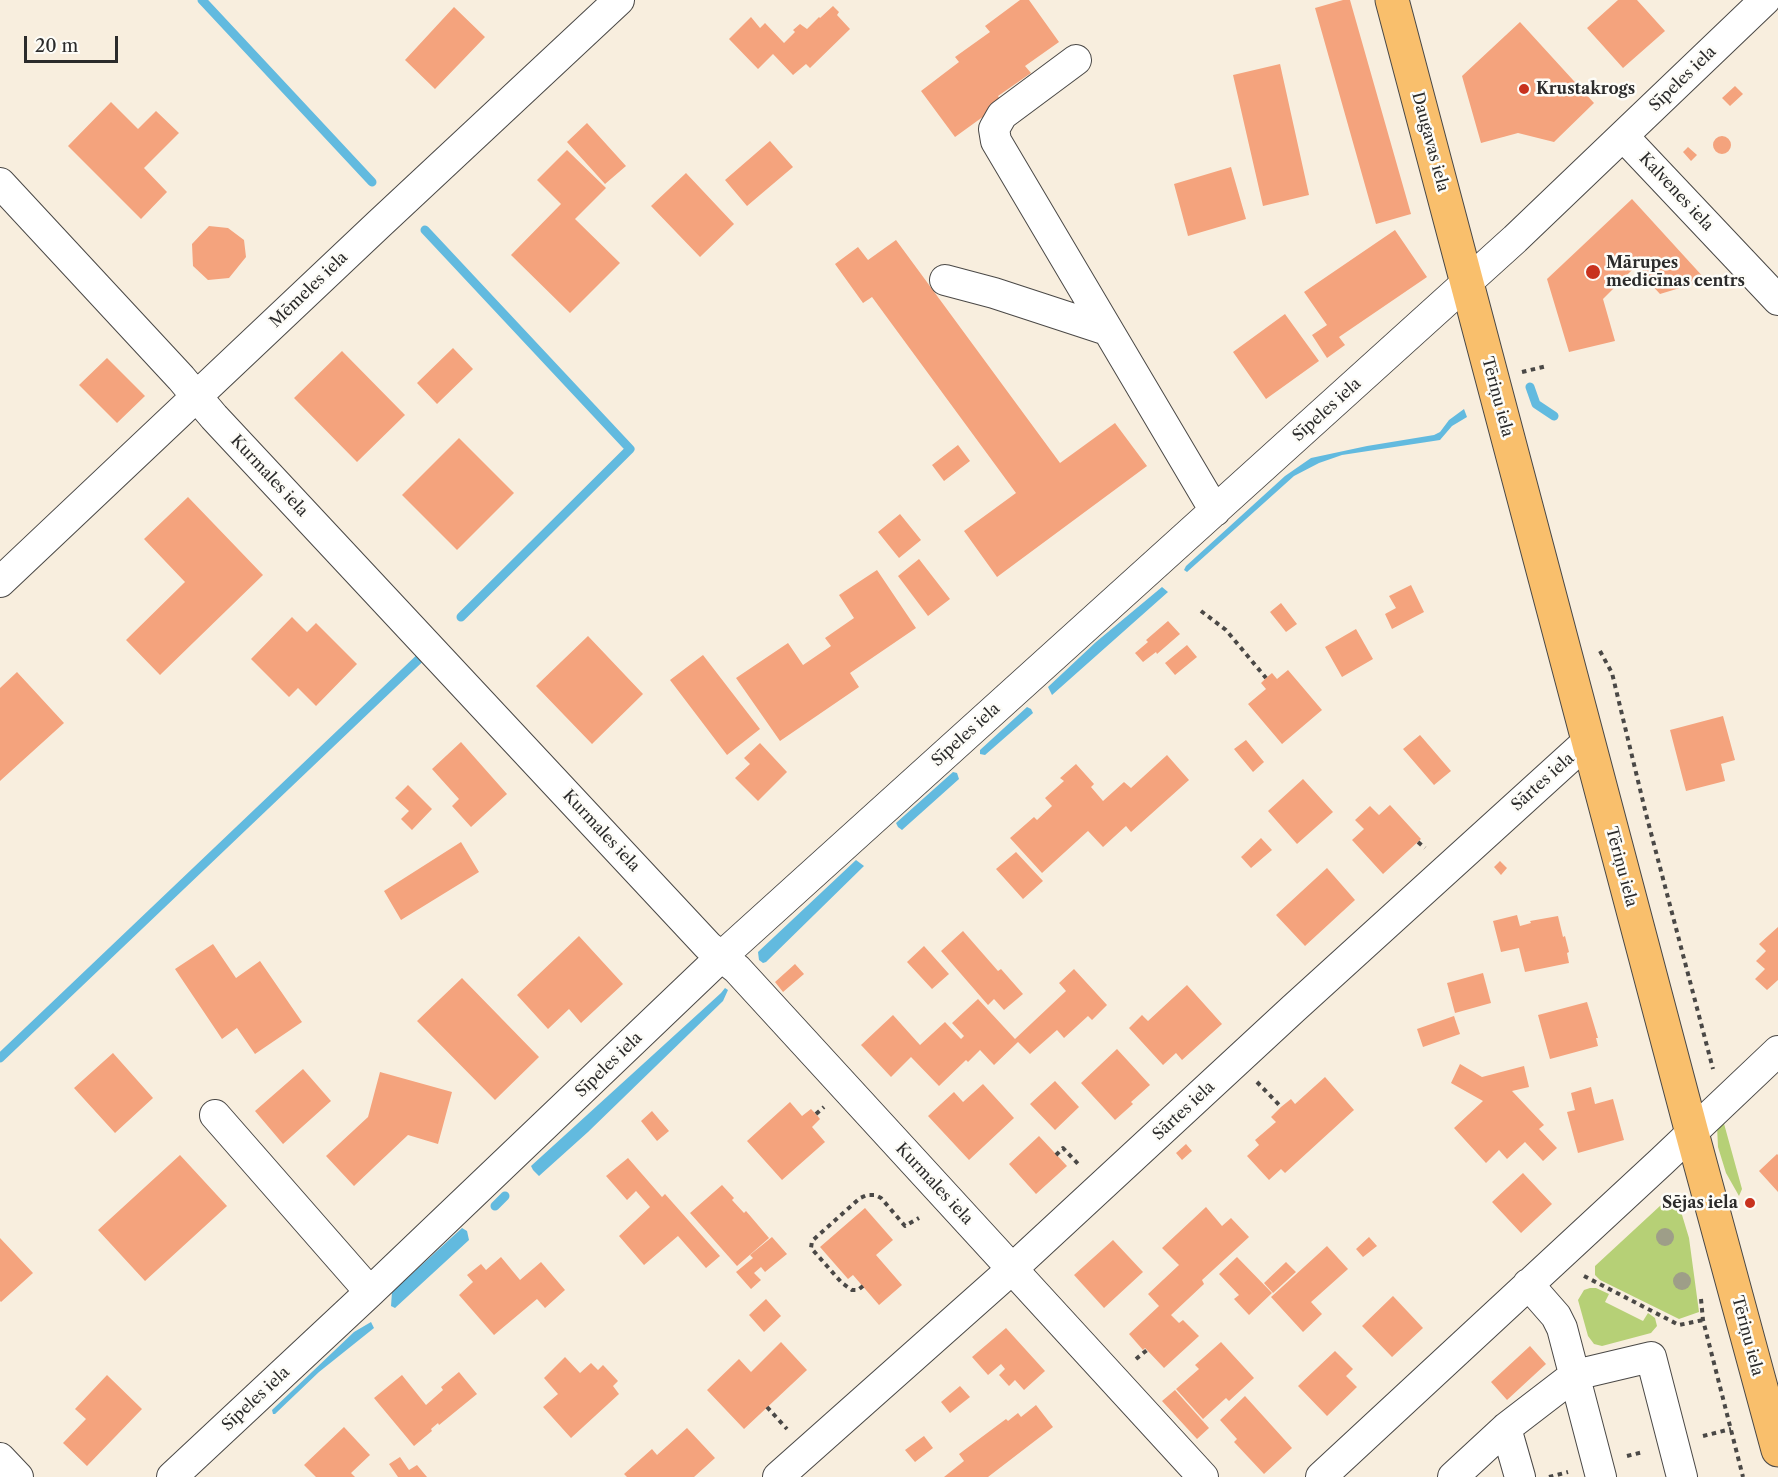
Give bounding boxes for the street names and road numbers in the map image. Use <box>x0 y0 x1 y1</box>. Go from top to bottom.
street label: Sīpeles iela <box>1646 42 1720 116</box>
street label: Daugavas iela <box>1407 90 1453 194</box>
street label: Kalvenes iela <box>1635 149 1717 235</box>
street label: Mēmeles iela <box>266 248 352 332</box>
street label: Tēriņu iela <box>1477 355 1517 439</box>
street label: Sīpeles iela <box>1289 374 1365 446</box>
street label: Kurmales iela <box>226 431 312 521</box>
street label: Sīpeles iela <box>928 699 1004 771</box>
street label: Sārtes iela <box>1508 749 1578 815</box>
street label: Kurmales iela <box>558 786 644 876</box>
street label: Tēriņu iela <box>1601 825 1641 909</box>
street label: Sīpeles iela <box>572 1028 646 1102</box>
street label: Sārtes iela <box>1149 1078 1219 1144</box>
street label: Kurmales iela <box>891 1139 977 1229</box>
street label: Tēriņu iela <box>1727 1294 1767 1378</box>
street label: Sīpeles iela <box>218 1363 294 1435</box>

